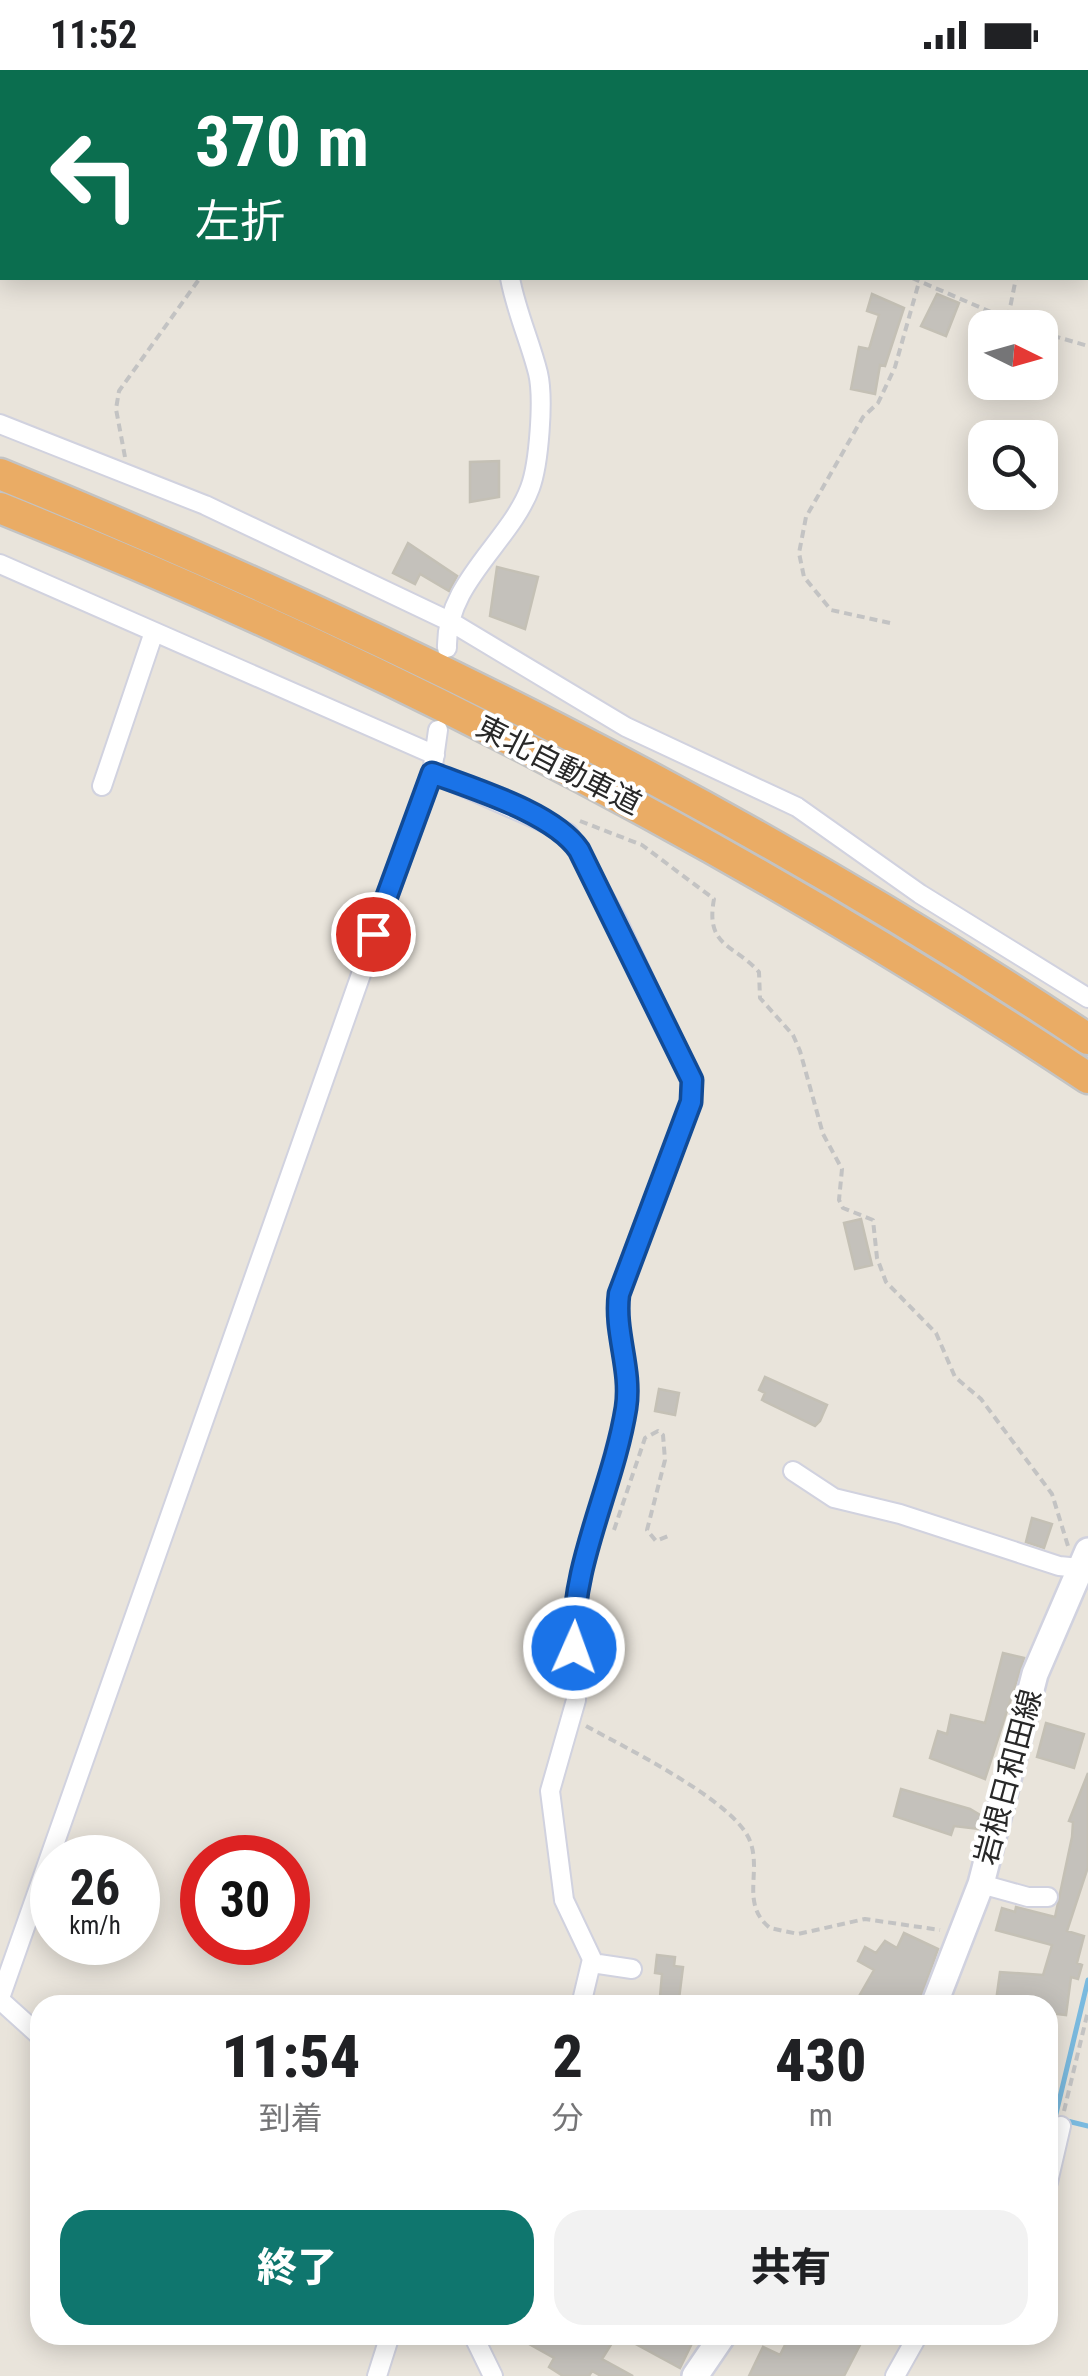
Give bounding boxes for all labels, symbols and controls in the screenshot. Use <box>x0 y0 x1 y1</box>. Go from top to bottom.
text: 11:52 <box>50 13 137 57</box>
text: 370 m <box>195 101 369 183</box>
icon: left <box>30 110 160 240</box>
text: 左折 <box>195 195 285 248</box>
north arrow <box>968 310 1058 400</box>
map controls <box>968 310 1058 510</box>
button: search <box>968 420 1058 510</box>
street label: 東北自動車道 <box>471 709 647 821</box>
pin <box>331 892 416 977</box>
icon: arrive <box>346 907 401 962</box>
position arrow <box>522 1596 626 1700</box>
street label: 岩根日和田線 <box>968 1686 1048 1868</box>
speed limit sign: 30 <box>180 1835 310 1965</box>
text: 26 <box>70 1859 120 1917</box>
text: km/h <box>69 1911 121 1940</box>
text: 11:54 <box>221 2021 360 2092</box>
text: 2 <box>552 2021 583 2092</box>
text: 430 <box>775 2025 867 2096</box>
text: m <box>809 2096 833 2134</box>
text: 到着 <box>259 2099 323 2137</box>
text: 分 <box>552 2099 584 2137</box>
button: 終了 <box>60 2210 534 2325</box>
button: 共有 <box>554 2210 1028 2325</box>

